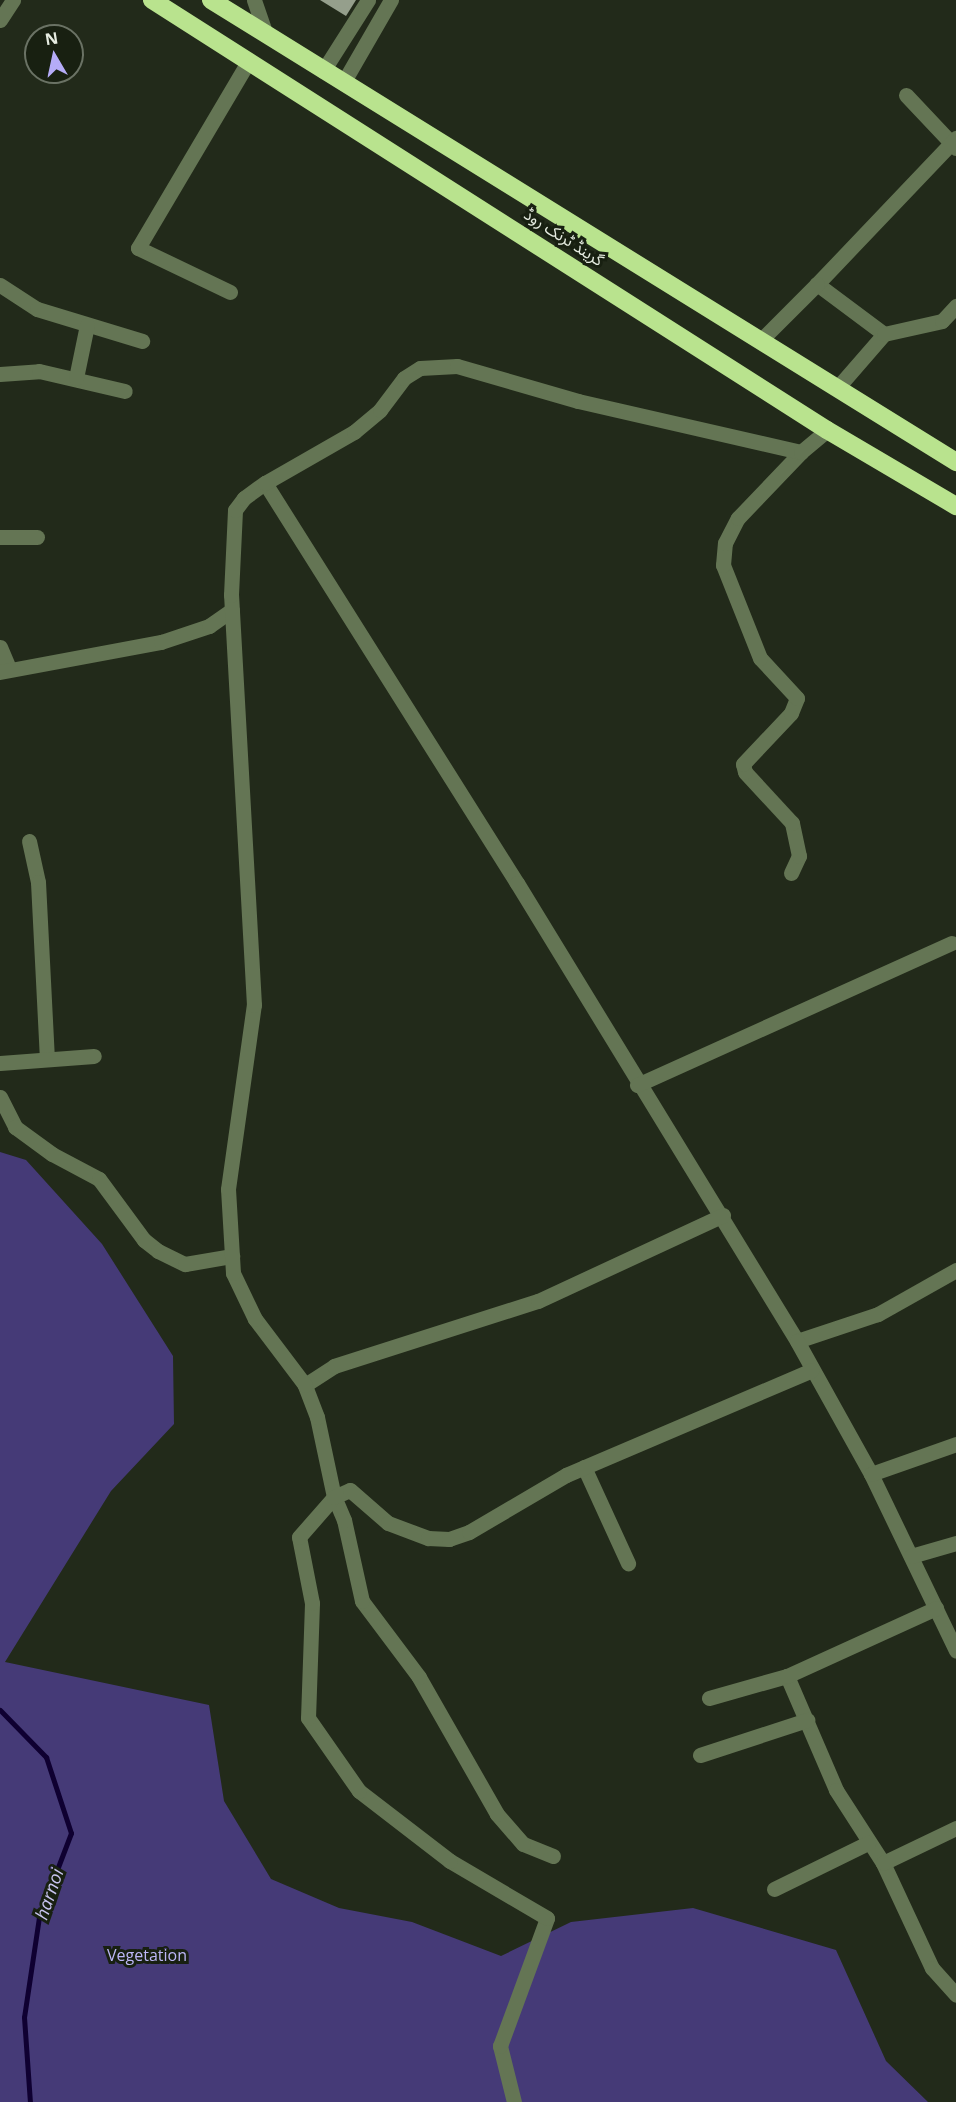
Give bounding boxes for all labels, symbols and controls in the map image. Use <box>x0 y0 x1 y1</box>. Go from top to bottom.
north arrow <box>24 24 84 84</box>
text: N <box>43 26 60 50</box>
street label: گرینڈ ٹرنک روڈ <box>521 204 607 270</box>
water label: harnoi <box>30 1866 68 1922</box>
park label: Vegetation <box>107 1945 187 1965</box>

